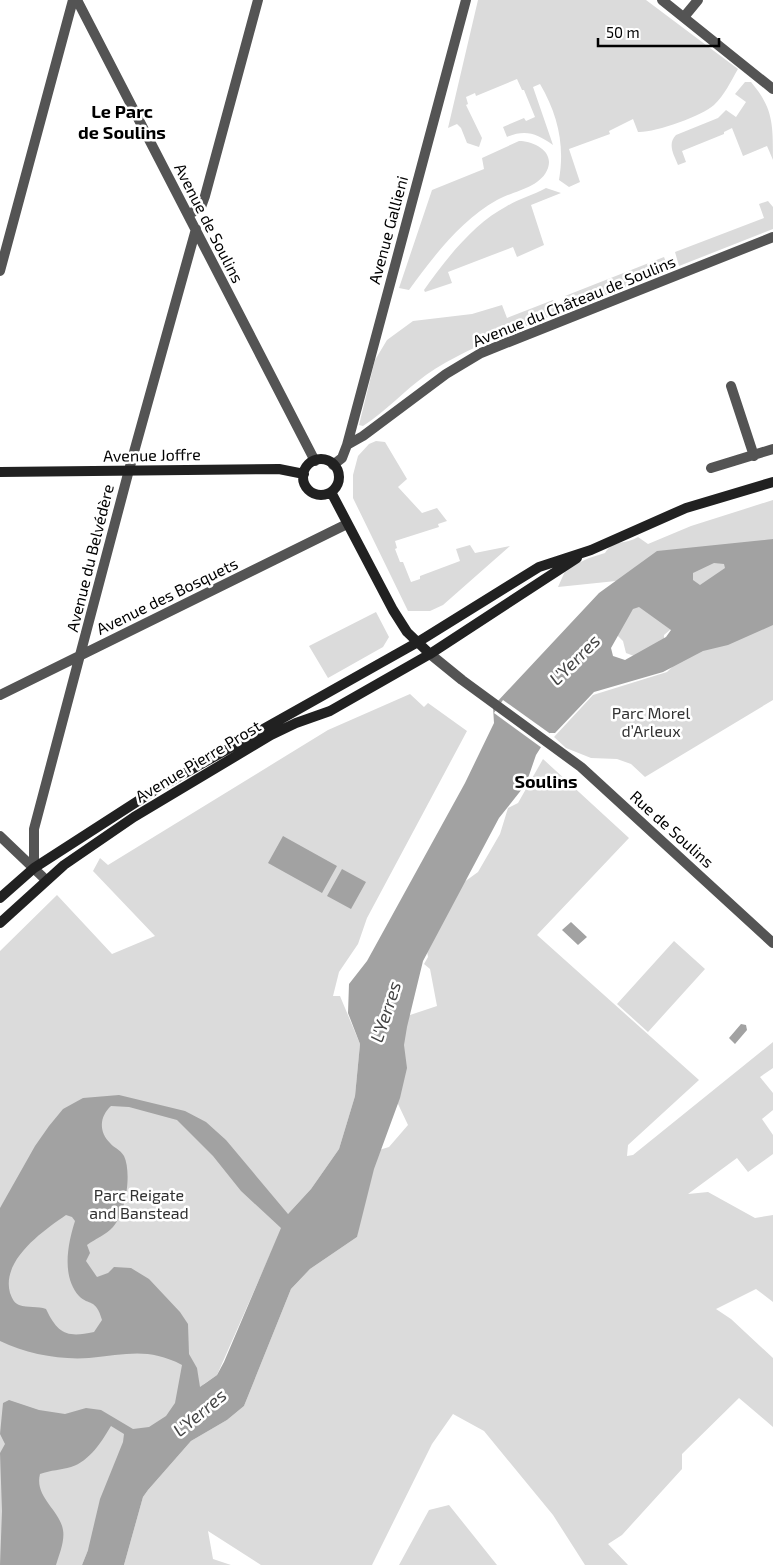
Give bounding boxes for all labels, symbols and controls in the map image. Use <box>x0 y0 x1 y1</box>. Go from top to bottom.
scale bar <box>598 15 719 47</box>
text: 50 m <box>606 23 640 41</box>
district label: Le Parc de Soulins <box>78 100 166 143</box>
street label: Avenue de Soulins <box>171 160 248 286</box>
street label: Avenue Gallieni <box>364 174 411 286</box>
street label: Avenue du Château de Soulins <box>470 251 678 350</box>
street label: Avenue Joffre <box>103 444 201 465</box>
street label: Avenue du Belvédère <box>62 482 117 634</box>
street label: Avenue des Bosquets <box>93 553 241 638</box>
water label: L'Yerres <box>544 629 604 689</box>
park label: Parc Morel d’Arleux <box>612 703 690 740</box>
street label: Avenue Pierre Prost <box>132 716 264 806</box>
district label: Soulins <box>514 770 578 792</box>
street label: Rue de Soulins <box>627 786 718 871</box>
water label: L'Yerres <box>365 978 405 1045</box>
park label: Parc Reigate and Banstead <box>89 1185 189 1222</box>
water label: L'Yerres <box>168 1384 231 1441</box>

